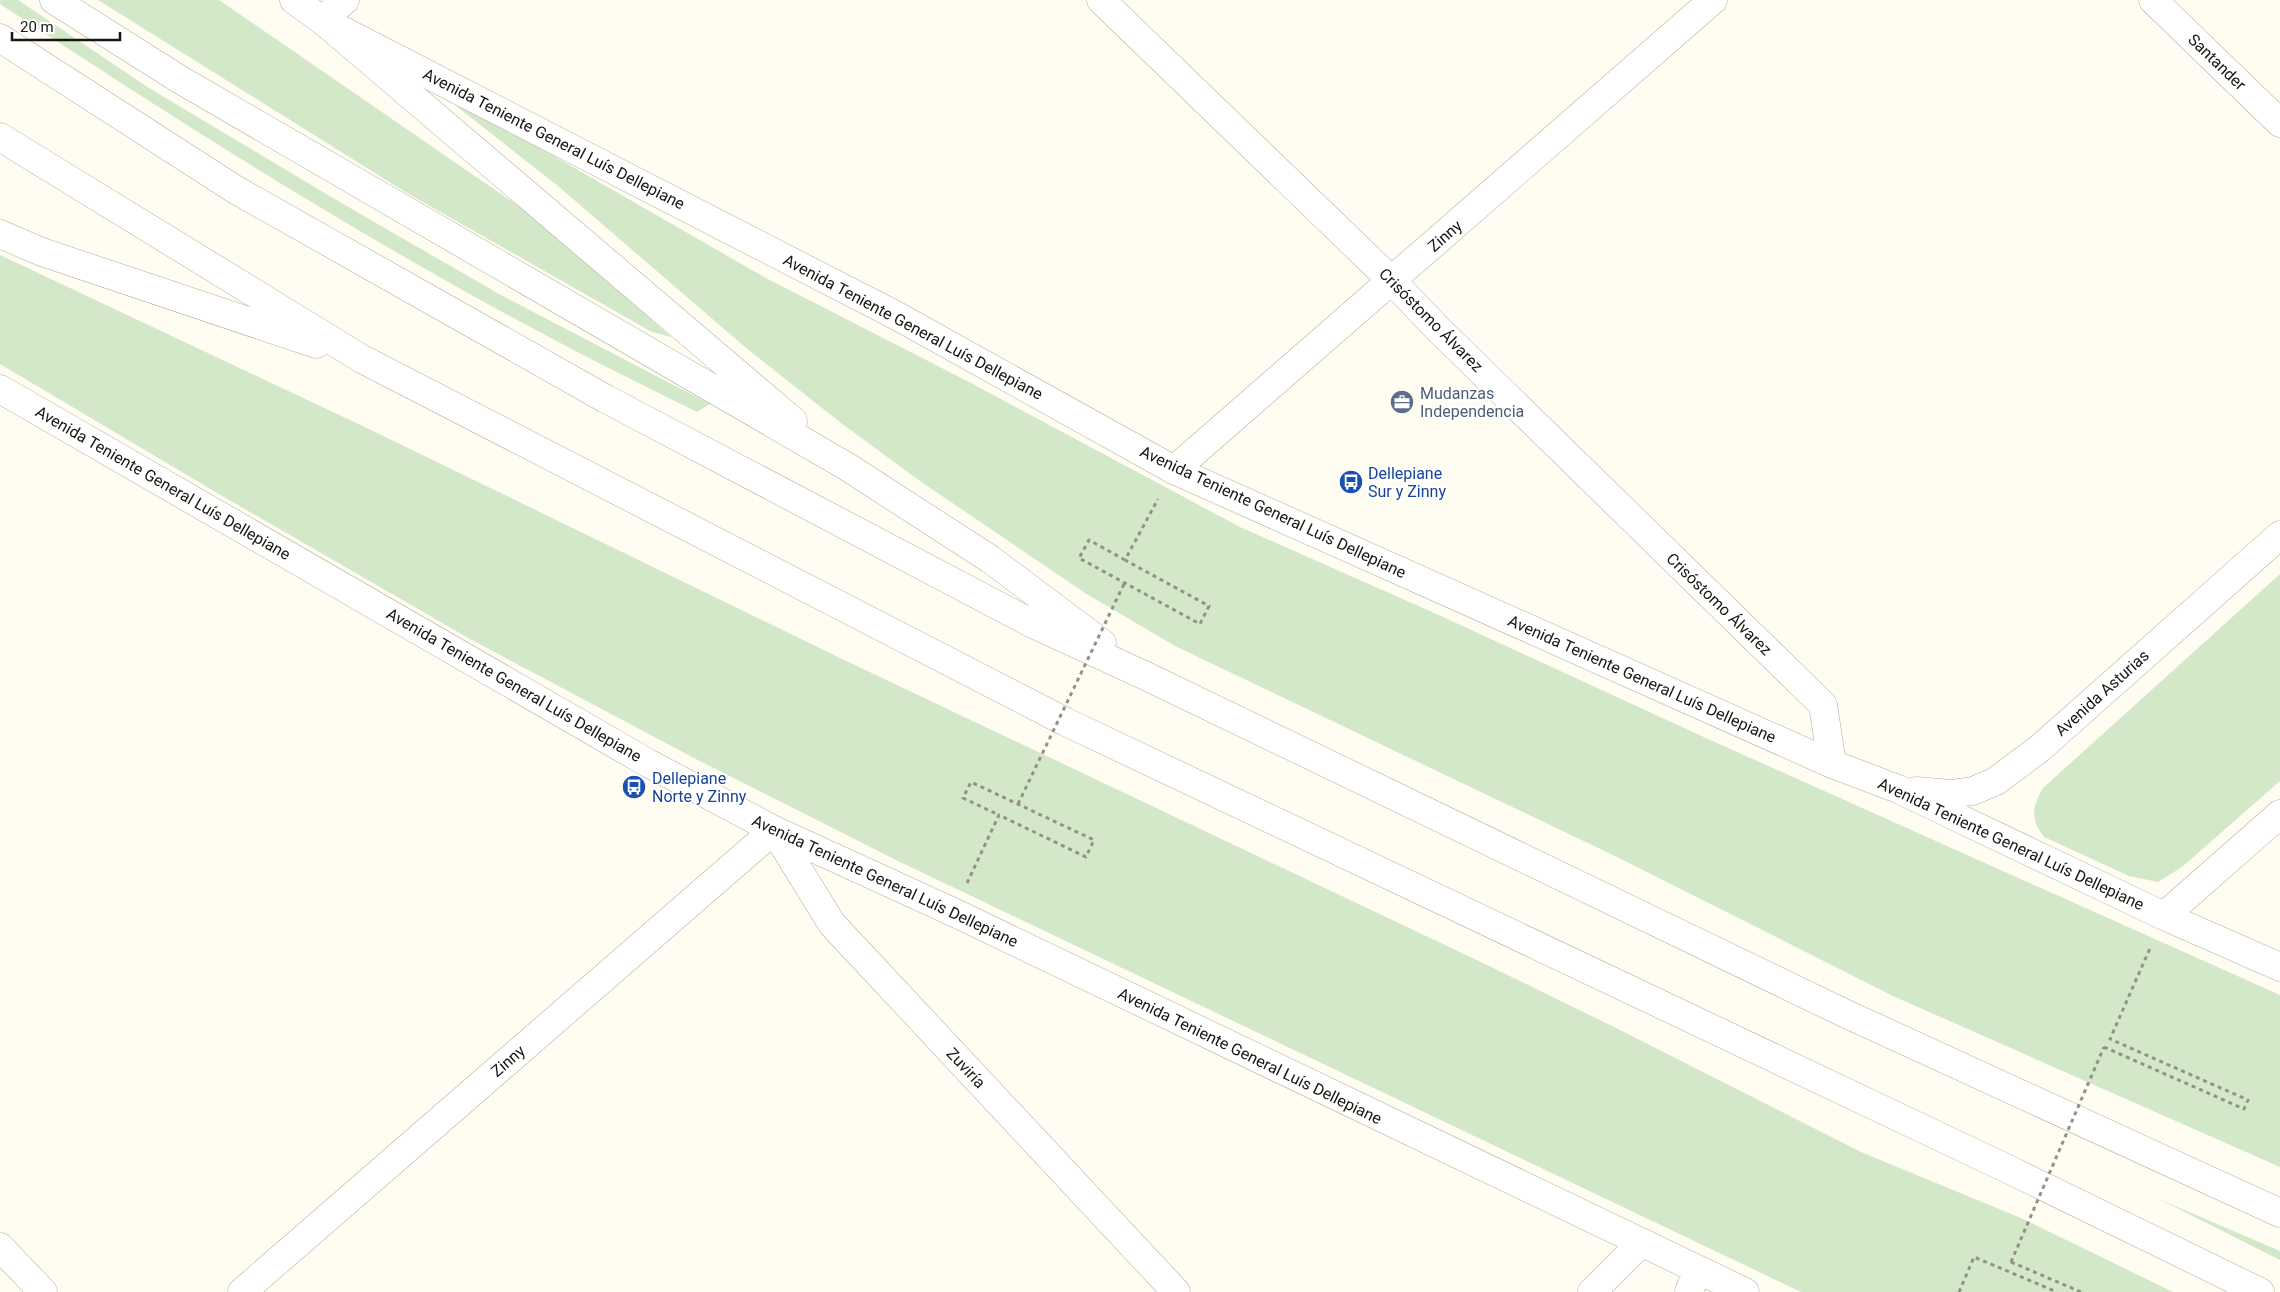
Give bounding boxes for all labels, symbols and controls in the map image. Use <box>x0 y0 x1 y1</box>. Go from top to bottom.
scale bar <box>12 10 120 42</box>
text: 20 m <box>20 18 54 36</box>
street label: Santander <box>2184 30 2250 94</box>
street label: Avenida Teniente General Luís Dellepiane <box>420 64 688 214</box>
street label: Zinny <box>1424 216 1466 256</box>
street label: Avenida Teniente General Luís Dellepiane <box>780 250 1046 404</box>
street label: Crisóstomo Álvarez <box>1375 264 1487 376</box>
place label: Mudanzas Independencia <box>1420 384 1524 421</box>
office icon: Mudanzas Independencia <box>1389 389 1415 415</box>
street label: Avenida Teniente General Luís Dellepiane <box>32 402 294 564</box>
street label: Avenida Teniente General Luís Dellepiane <box>1137 442 1409 582</box>
place label: Dellepiane Sur y Zinny <box>1368 464 1446 501</box>
bus stop icon: Dellepiane Sur y Zinny <box>1338 469 1364 495</box>
street label: Crisóstomo Álvarez <box>1662 549 1776 659</box>
street label: Avenida Teniente General Luís Dellepiane <box>383 604 645 766</box>
street label: Avenida Teniente General Luís Dellepiane <box>1505 611 1779 747</box>
street label: Avenida Asturias <box>2051 646 2153 740</box>
place label: Dellepiane Norte y Zinny <box>652 769 747 806</box>
bus stop icon: Dellepiane Norte y Zinny <box>621 774 647 800</box>
street label: Avenida Teniente General Luís Dellepiane <box>1875 774 2147 914</box>
street label: Avenida Teniente General Luís Dellepiane <box>749 811 1021 951</box>
street label: Avenida Teniente General Luís Dellepiane <box>1115 984 1385 1128</box>
street label: Zinny <box>487 1041 529 1081</box>
street label: Zuviría <box>943 1044 989 1092</box>

